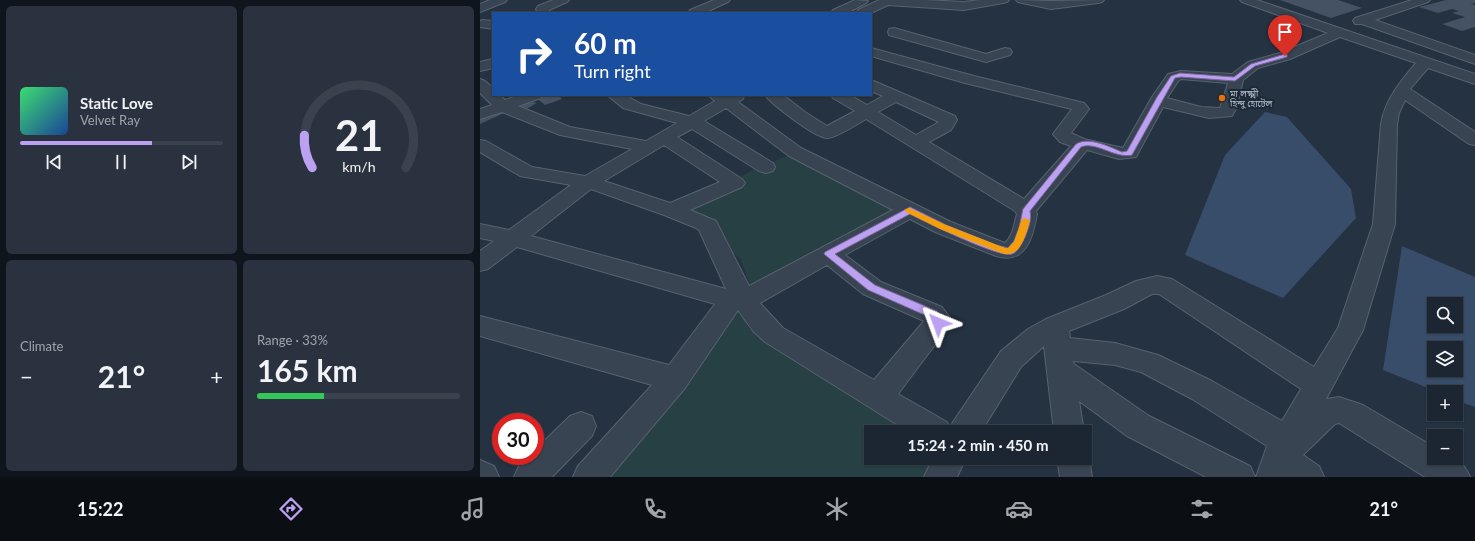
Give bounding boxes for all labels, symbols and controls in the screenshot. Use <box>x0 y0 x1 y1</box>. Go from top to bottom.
pin <box>1268 15 1302 56</box>
icon: arrive <box>1274 21 1296 43</box>
text: 60 m <box>574 26 637 60</box>
icon: right <box>508 28 560 80</box>
text: Turn right <box>574 60 651 82</box>
place label: মা লক্ষ্মী হিন্দু হোটেল <box>1229 88 1273 109</box>
marker: মা লক্ষ্মী হিন্দু হোটেল <box>1217 93 1227 103</box>
text: Static Love <box>80 94 153 112</box>
text: 21 <box>334 110 383 160</box>
text: Velvet Ray <box>80 112 140 128</box>
icon: previous <box>43 151 65 173</box>
icon: pause <box>110 151 132 173</box>
icon: next <box>178 151 200 173</box>
text: km/h <box>342 158 375 175</box>
map controls <box>1427 297 1463 465</box>
button: search <box>1427 297 1463 333</box>
position arrow <box>917 302 959 344</box>
text: Range · 33% <box>257 332 328 348</box>
text: Climate <box>20 338 63 354</box>
button: layers <box>1427 341 1463 377</box>
text: 165 km <box>257 352 358 388</box>
text: 21° <box>98 358 145 394</box>
text: − <box>20 363 33 390</box>
text: + <box>210 363 223 390</box>
button: + <box>1427 385 1463 421</box>
speed limit sign: 30 <box>492 413 544 465</box>
button: − <box>1427 429 1463 465</box>
text: 15:24 · 2 min · 450 m <box>908 436 1048 454</box>
icon: directions <box>277 495 305 523</box>
icon: music <box>459 495 487 523</box>
icon: phone <box>641 495 669 523</box>
icon: climate <box>823 495 851 523</box>
icon: car <box>1005 495 1033 523</box>
icon: filters <box>1188 495 1216 523</box>
text: 15:22 <box>77 498 123 520</box>
text: 21° <box>1370 498 1398 520</box>

